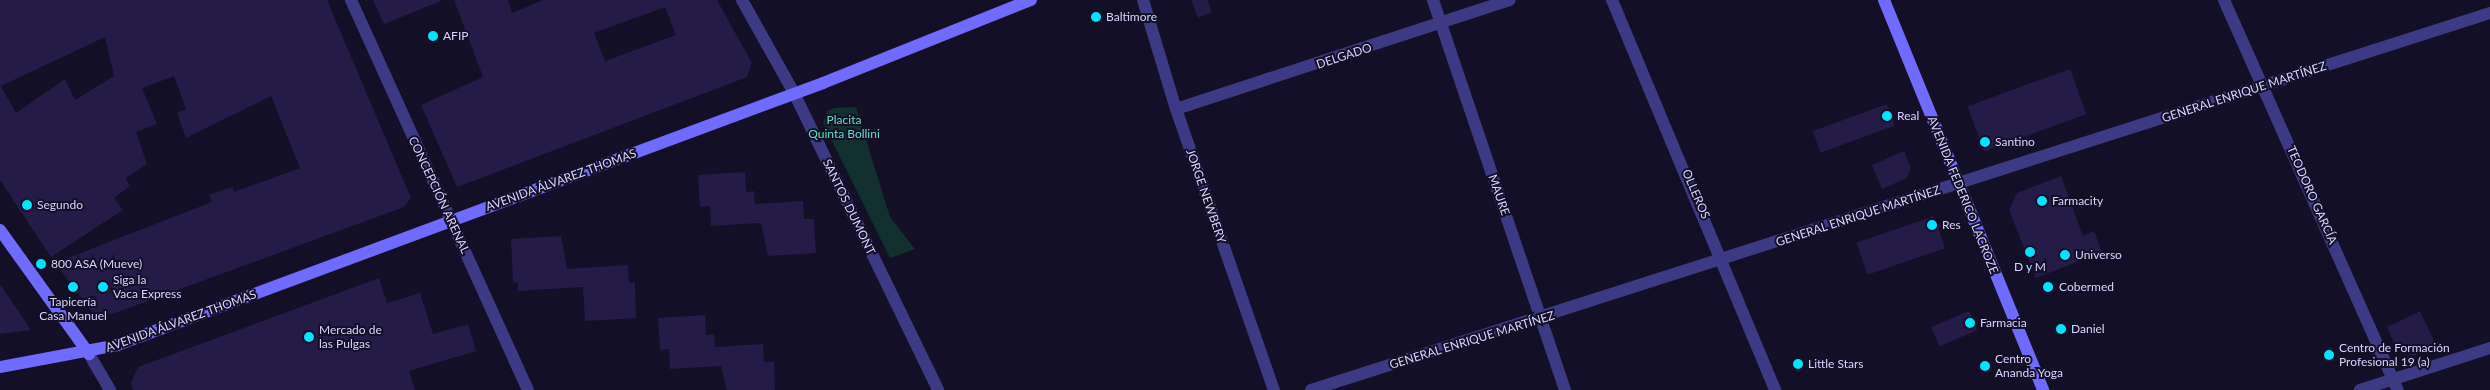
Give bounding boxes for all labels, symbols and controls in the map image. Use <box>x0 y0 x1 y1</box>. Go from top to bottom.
place label: Baltimore <box>1106 10 1157 24</box>
marker: Baltimore <box>1090 11 1102 23</box>
place label: AFIP <box>443 29 468 43</box>
marker: AFIP <box>427 30 439 42</box>
street label: DELGADO <box>1314 40 1374 72</box>
street label: GENERAL ENRIQUE MARTÍNEZ <box>2160 59 2328 125</box>
place label: Real <box>1897 109 1919 123</box>
marker: Real <box>1881 110 1893 122</box>
park label: Placita Quinta Bollini <box>808 113 880 141</box>
street label: AVENIDA FEDERICO LACROZE <box>1925 114 2001 276</box>
street label: CONCEPCIÓN ARENAL <box>405 134 473 256</box>
place label: Santino <box>1995 135 2035 149</box>
marker: Santino <box>1979 136 1991 148</box>
street label: TEODORO GARCÍA <box>2284 144 2340 246</box>
street label: AVENIDA ÁLVAREZ THOMAS <box>483 146 639 214</box>
street label: JORGE NEWBERY <box>1183 147 1229 245</box>
street label: SANTOS DUMONT <box>820 157 878 257</box>
street label: OLLEROS <box>1679 167 1713 221</box>
street label: MAURE <box>1485 173 1513 217</box>
street label: GENERAL ENRIQUE MARTÍNEZ <box>1774 183 1942 249</box>
place label: Farmacity <box>2052 194 2103 208</box>
marker: Farmacity <box>2036 195 2048 207</box>
place label: Segundo <box>37 198 83 212</box>
marker: Segundo <box>21 199 33 211</box>
place label: Res <box>1942 218 1961 232</box>
marker: Res <box>1926 219 1938 231</box>
marker: D y M <box>2024 246 2036 258</box>
place label: Universo <box>2075 248 2122 262</box>
marker: Universo <box>2059 249 2071 261</box>
place label: 800 ASA (Mueve) <box>51 257 143 271</box>
marker: 800 ASA (Mueve) <box>35 258 47 270</box>
place label: D y M <box>2014 260 2046 274</box>
place label: Siga la Vaca Express <box>113 273 181 301</box>
marker: Cobermed <box>2041 280 2055 294</box>
place label: Cobermed <box>2059 280 2114 294</box>
marker: Tapicería Casa Manuel <box>67 281 79 293</box>
marker: Siga la Vaca Express <box>97 281 109 293</box>
street label: AVENIDA ÁLVAREZ THOMAS <box>103 287 259 355</box>
place label: Tapicería Casa Manuel <box>39 295 107 323</box>
street label: GENERAL ENRIQUE MARTÍNEZ <box>1387 308 1557 372</box>
place label: Farmacia <box>1980 316 2027 330</box>
marker: Farmacia <box>1964 317 1976 329</box>
place label: Daniel <box>2071 322 2105 336</box>
place label: Mercado de las Pulgas <box>319 323 382 351</box>
marker: Daniel <box>2055 323 2067 335</box>
marker: Mercado de las Pulgas <box>303 331 315 343</box>
place label: Centro de Formación Profesional 19 (a) <box>2339 341 2450 369</box>
marker: Centro de Formación Profesional 19 (a) <box>2323 349 2335 361</box>
place label: Centro Ananda Yoga <box>1995 352 2063 380</box>
place label: Little Stars <box>1808 357 1864 371</box>
marker: Little Stars <box>1792 358 1804 370</box>
marker: Centro Ananda Yoga <box>1979 360 1991 372</box>

